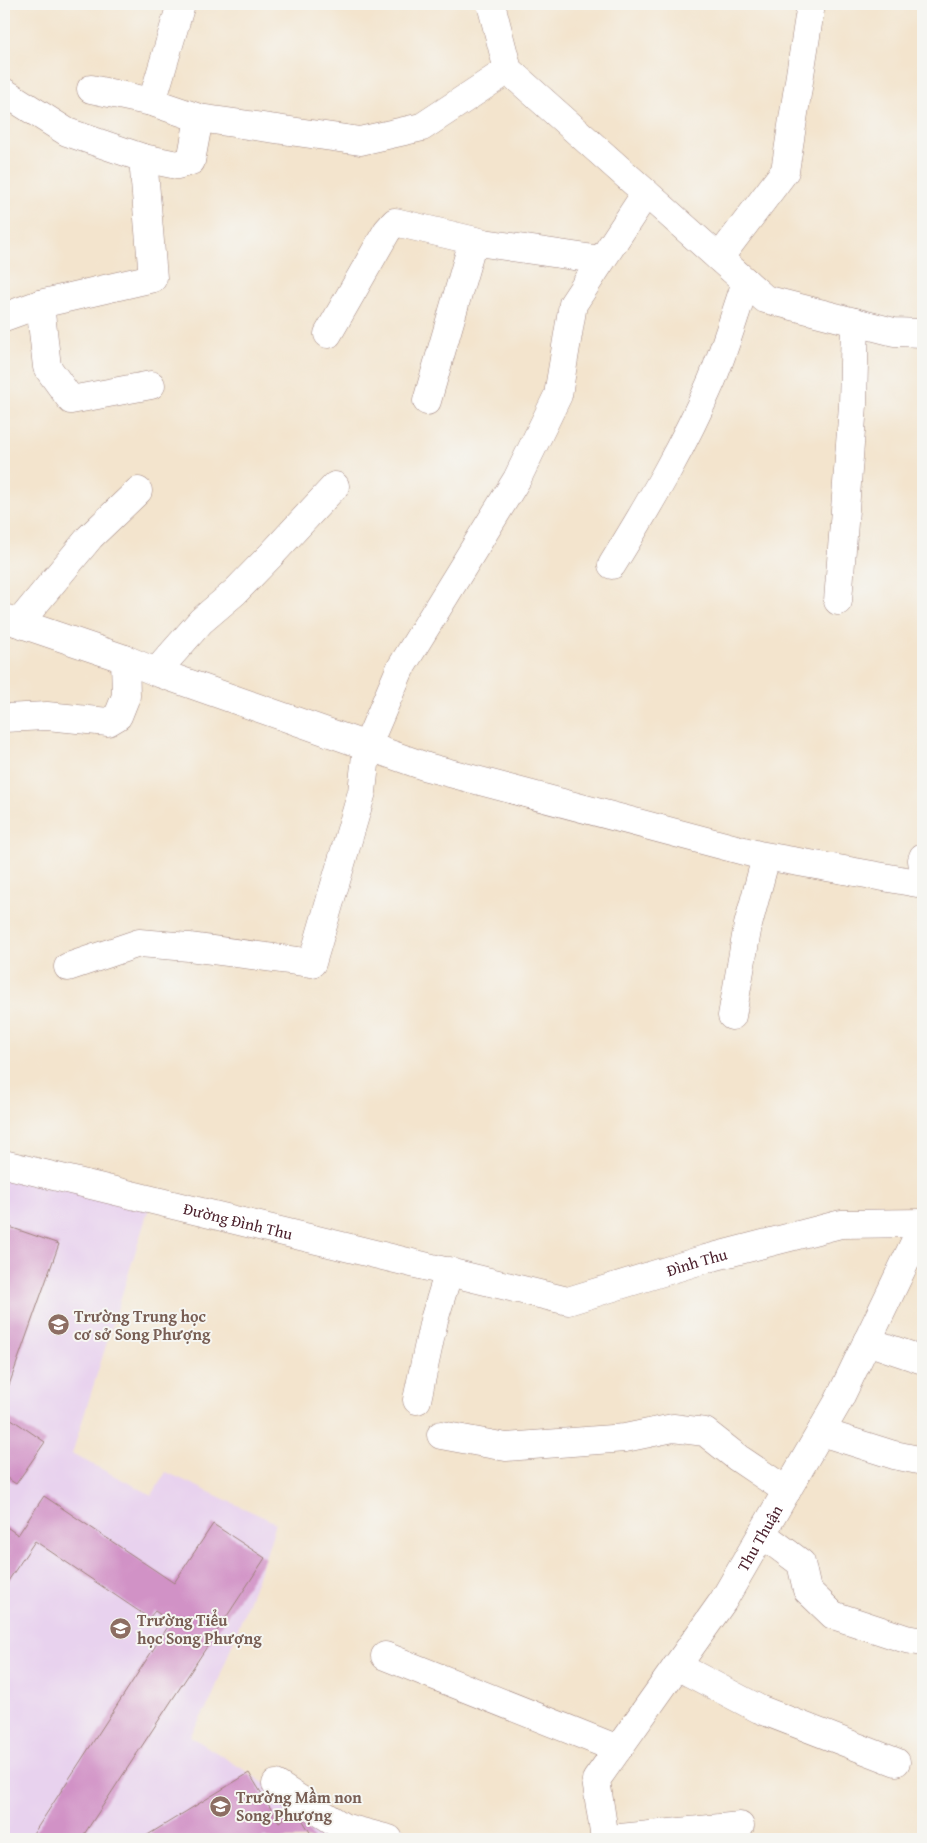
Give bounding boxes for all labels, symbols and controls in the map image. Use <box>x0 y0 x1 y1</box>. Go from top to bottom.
street label: Đường Đình Thu <box>181 1196 296 1246</box>
street label: Đình Thu <box>663 1242 730 1282</box>
place label: Trường Trung học cơ sở Song Phượng <box>74 1304 211 1346</box>
school or university icon: Trường Trung học cơ sở Song Phượng <box>46 1313 70 1337</box>
street label: Thu Thuận <box>731 1500 788 1576</box>
place label: Trường Tiểu học Song Phượng <box>137 1608 262 1650</box>
school or university icon: Trường Tiểu học Song Phượng <box>109 1617 133 1641</box>
place label: Trường Mầm non Song Phượng <box>236 1785 362 1827</box>
school or university icon: Trường Mầm non Song Phượng <box>208 1794 232 1818</box>

